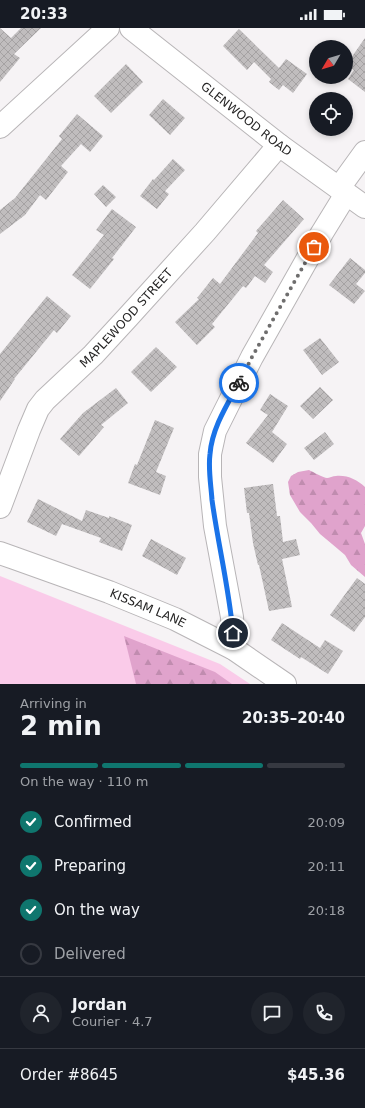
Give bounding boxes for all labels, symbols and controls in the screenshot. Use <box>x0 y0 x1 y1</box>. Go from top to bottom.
text: 20:33 <box>20 5 68 23</box>
north arrow <box>309 40 353 84</box>
map controls <box>309 40 353 136</box>
street label: GLENWOOD ROAD <box>198 79 295 159</box>
button: locate <box>309 92 353 136</box>
pin <box>297 230 331 264</box>
icon: bag <box>303 236 325 258</box>
street label: MAPLEWOOD STREET <box>77 265 176 371</box>
courier <box>219 363 259 403</box>
icon: bike <box>228 372 250 394</box>
street label: KISSAM LANE <box>108 586 188 630</box>
pin <box>216 616 250 650</box>
icon: home <box>222 622 244 644</box>
text: Arriving in <box>20 696 87 711</box>
text: 20:35–20:40 <box>242 709 345 727</box>
text: 2 min <box>20 711 102 741</box>
text: On the way · 110 m <box>20 774 148 789</box>
icon: check <box>20 811 42 833</box>
text: Confirmed <box>54 813 132 831</box>
text: 20:09 <box>308 815 345 830</box>
icon: check <box>20 855 42 877</box>
text: Preparing <box>54 857 126 875</box>
text: 20:11 <box>308 859 345 874</box>
icon: check <box>20 899 42 921</box>
text: On the way <box>54 901 140 919</box>
text: 20:18 <box>308 903 345 918</box>
text: Delivered <box>54 945 126 963</box>
button: person <box>20 992 62 1034</box>
button: chat <box>251 992 293 1034</box>
button: phone <box>303 992 345 1034</box>
text: Jordan <box>72 996 127 1014</box>
text: Courier · 4.7 <box>72 1014 153 1029</box>
text: Order #8645 <box>20 1066 118 1084</box>
text: $45.36 <box>287 1066 345 1084</box>

